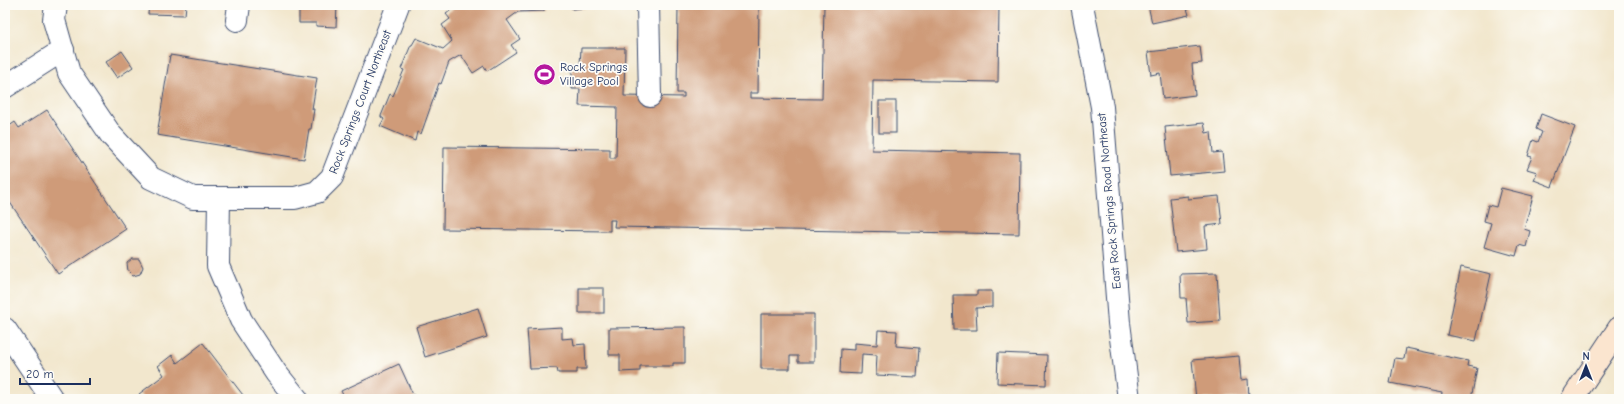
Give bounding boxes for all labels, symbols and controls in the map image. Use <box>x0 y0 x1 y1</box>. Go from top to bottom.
street label: Rock Springs Court Northeast <box>326 28 394 176</box>
place label: Rock Springs Village Pool <box>560 60 627 88</box>
sports icon: Rock Springs Village Pool <box>531 61 557 87</box>
street label: East Rock Springs Road Northeast <box>1094 112 1124 290</box>
north arrow <box>1566 346 1606 386</box>
text: N <box>1582 350 1590 363</box>
scale bar <box>20 360 90 386</box>
text: 20 m <box>26 367 54 381</box>

